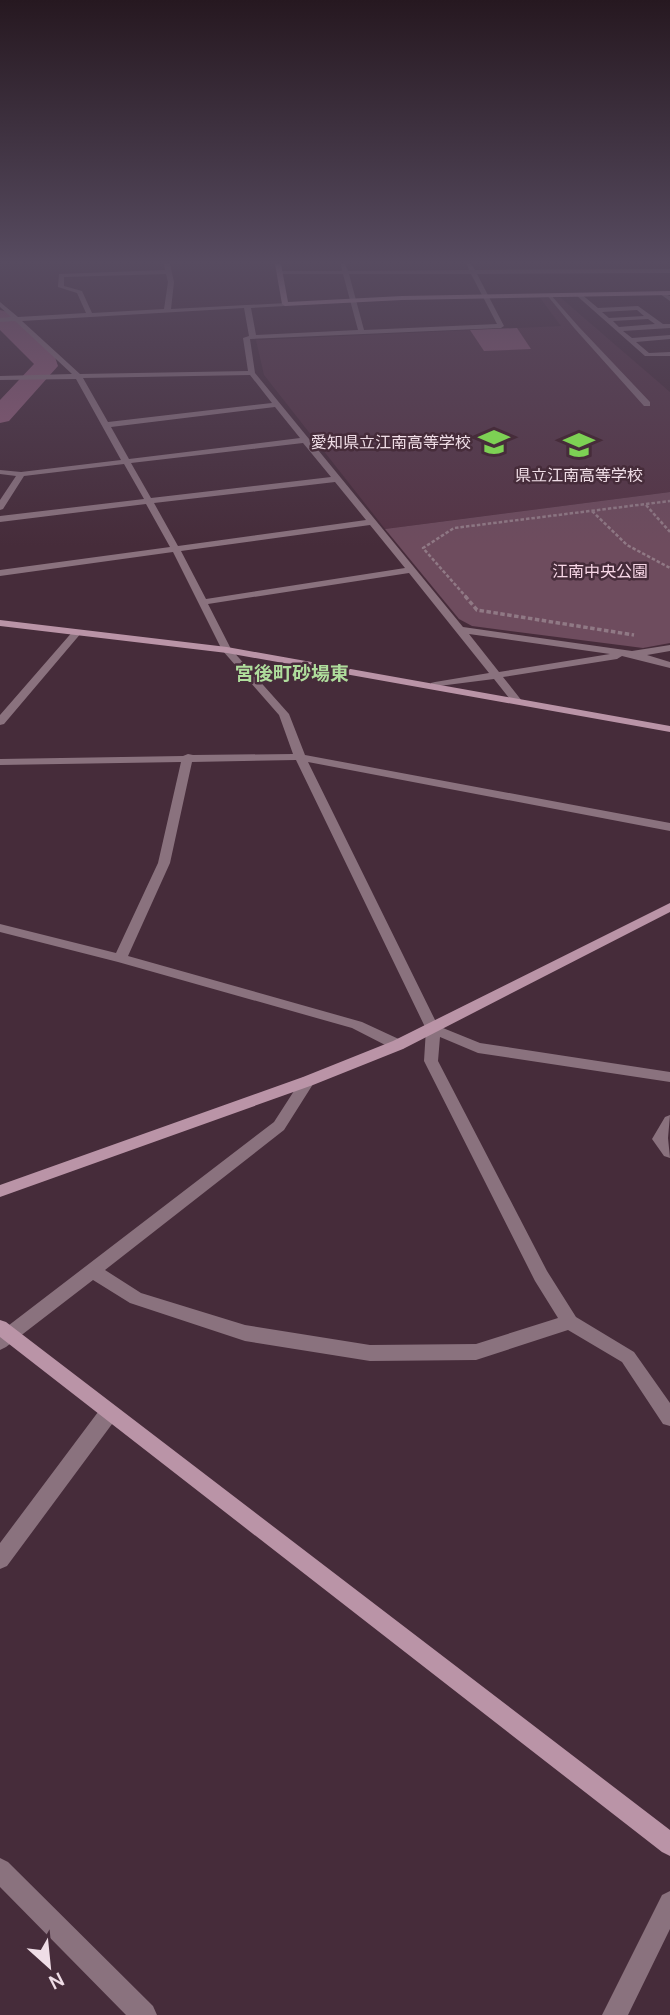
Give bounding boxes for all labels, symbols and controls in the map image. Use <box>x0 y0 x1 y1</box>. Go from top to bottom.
school or university icon: 愛知県立江南高等学校 <box>477 425 511 459</box>
school or university icon: 県立江南高等学校 <box>562 428 596 462</box>
place label: 愛知県立江南高等学校 <box>311 431 471 453</box>
place label: 県立江南高等学校 <box>515 464 643 486</box>
park label: 江南中央公園 <box>552 560 648 582</box>
district label: 宮後町砂場東 <box>235 660 349 686</box>
north arrow <box>14 1931 84 2001</box>
text: N <box>45 1966 69 1996</box>

